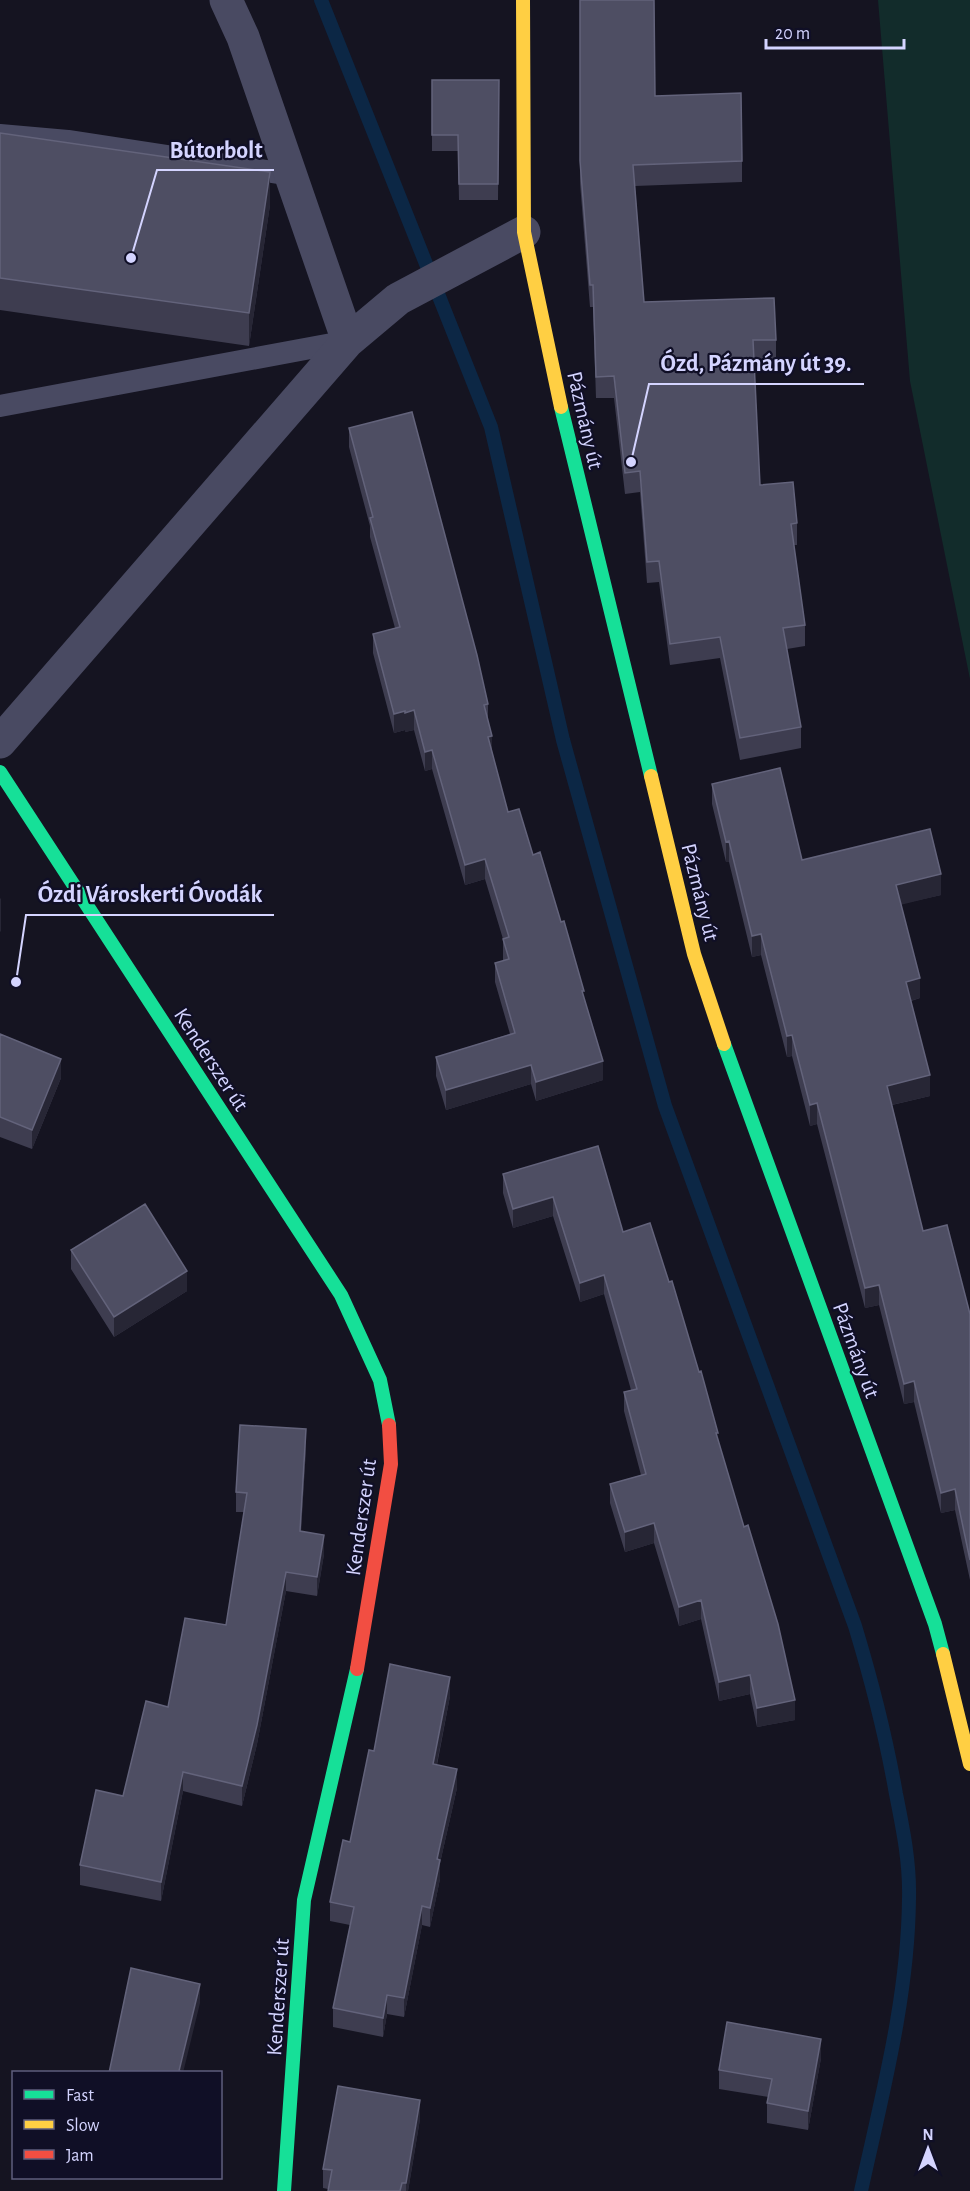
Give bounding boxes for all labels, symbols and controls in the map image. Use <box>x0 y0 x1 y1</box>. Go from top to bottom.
scale bar <box>766 12 904 50</box>
text: 20 m <box>775 25 810 43</box>
callout: Bútorbolt <box>157 128 274 170</box>
text: Bútorbolt <box>169 139 263 163</box>
callout: Ózd, Pázmány út 39. <box>649 342 864 384</box>
text: Ózd, Pázmány út 39. <box>661 349 851 376</box>
street label: Pázmány út <box>563 369 607 471</box>
street label: Pázmány út <box>677 841 723 943</box>
callout: Ózdi Városkerti Óvodák <box>26 873 274 915</box>
text: Ózdi Városkerti Óvodák <box>38 880 262 907</box>
street label: Kenderszer út <box>170 1004 252 1115</box>
street label: Pázmány út <box>829 1300 883 1401</box>
street label: Kenderszer út <box>342 1457 380 1577</box>
street label: Kenderszer út <box>263 1938 293 2057</box>
legend <box>12 2071 222 2179</box>
text: Fast <box>66 2087 94 2105</box>
text: Slow <box>66 2117 99 2135</box>
north arrow <box>898 2119 958 2179</box>
text: N <box>922 2127 934 2143</box>
text: Jam <box>66 2147 94 2165</box>

